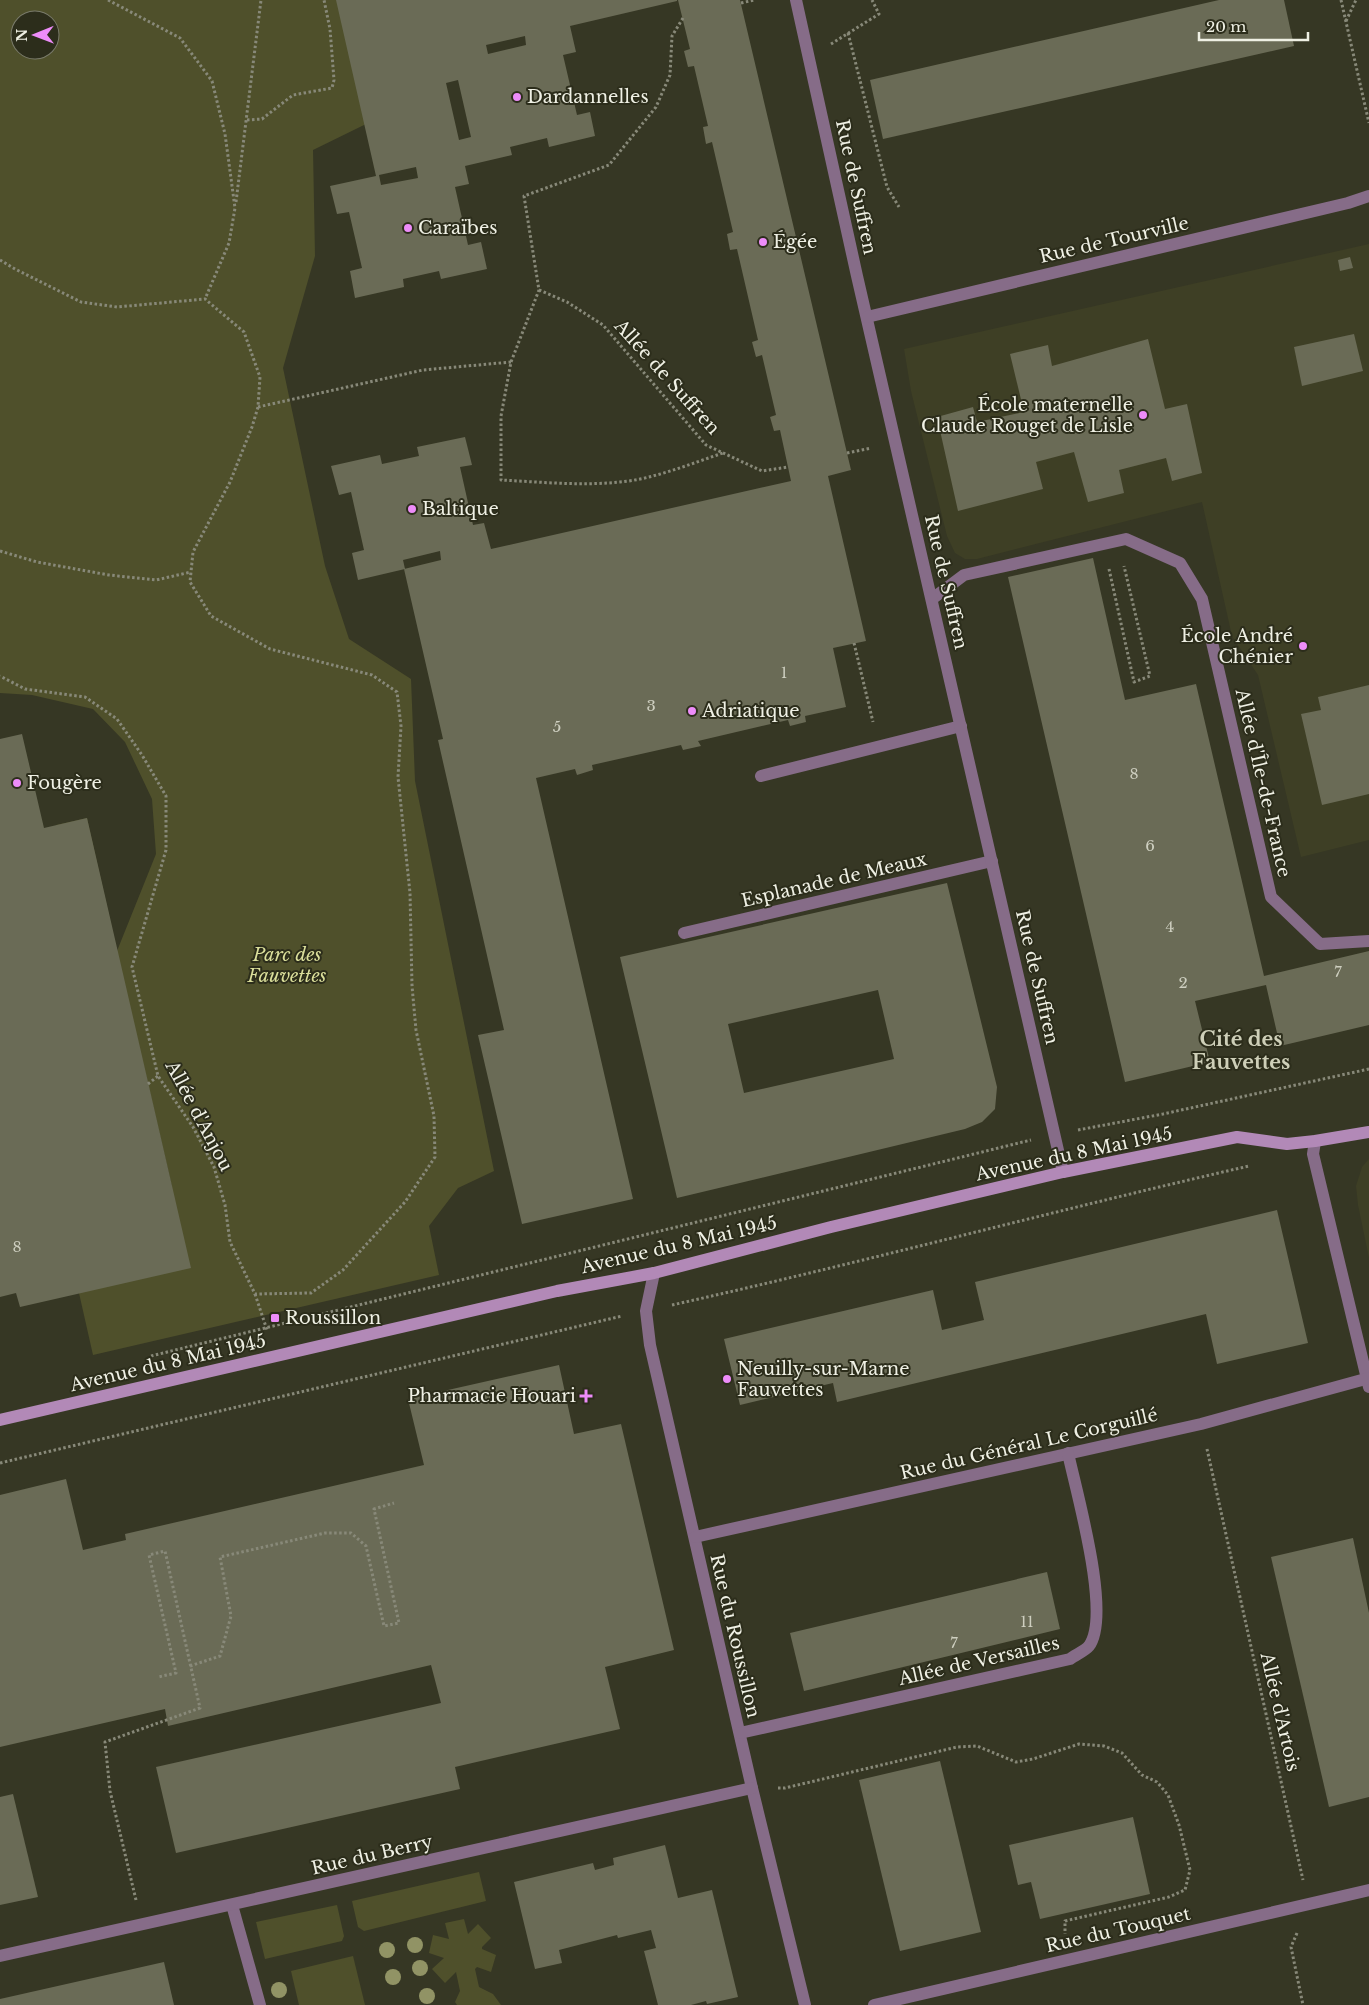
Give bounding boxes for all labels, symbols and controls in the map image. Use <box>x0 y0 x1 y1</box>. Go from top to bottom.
north arrow <box>10 10 60 60</box>
scale bar <box>1199 10 1308 42</box>
text: 20 m <box>1206 17 1246 36</box>
text: N <box>13 28 31 42</box>
place label: Dardannelles <box>527 86 649 108</box>
marker: Dardannelles <box>511 91 523 103</box>
street label: Rue de Suffren <box>831 118 881 256</box>
street label: Rue de Tourville <box>1037 212 1191 268</box>
place label: Caraïbes <box>418 217 497 239</box>
marker: Caraïbes <box>402 222 414 234</box>
place label: Égée <box>773 230 817 253</box>
marker: Égée <box>757 236 769 248</box>
street label: Allée de Suffren <box>609 314 724 439</box>
place label: École maternelle Claude Rouget de Lisle <box>921 393 1133 437</box>
marker: École maternelle Claude Rouget de Lisle <box>1137 409 1149 421</box>
place label: Baltique <box>422 498 499 520</box>
marker: Baltique <box>406 503 418 515</box>
street label: Rue de Suffren <box>920 513 972 651</box>
place label: École André Chénier <box>1181 624 1293 668</box>
marker: École André Chénier <box>1297 640 1309 652</box>
house number: 1 <box>781 663 787 682</box>
street label: Allée d'Île-de-France <box>1230 685 1296 879</box>
house number: 3 <box>646 696 656 715</box>
place label: Adriatique <box>701 700 800 722</box>
marker: Adriatique <box>686 705 698 717</box>
house number: 5 <box>553 717 561 736</box>
house number: 8 <box>1129 764 1139 783</box>
place label: Fougère <box>27 772 102 794</box>
marker: Fougère <box>11 777 23 789</box>
house number: 6 <box>1145 836 1155 855</box>
street label: Esplanade de Meaux <box>739 848 929 912</box>
street label: Rue de Suffren <box>1011 908 1063 1046</box>
house number: 4 <box>1166 917 1174 936</box>
park label: Parc des Fauvettes <box>247 944 327 987</box>
house number: 7 <box>1334 962 1342 981</box>
house number: 2 <box>1178 973 1188 992</box>
district label: Cité des Fauvettes <box>1192 1027 1290 1074</box>
street label: Allée d'Anjou <box>160 1056 237 1175</box>
street label: Avenue du 8 Mai 1945 <box>973 1122 1174 1186</box>
street label: Avenue du 8 Mai 1945 <box>578 1212 779 1278</box>
house number: 8 <box>12 1237 22 1256</box>
place label: Roussillon <box>285 1307 381 1329</box>
marker: Roussillon <box>269 1312 281 1324</box>
street label: Avenue du 8 Mai 1945 <box>67 1330 268 1396</box>
place label: Neuilly-sur-Marne Fauvettes <box>737 1358 910 1401</box>
marker: Neuilly-sur-Marne Fauvettes <box>721 1373 733 1385</box>
place label: Pharmacie Houari <box>407 1385 576 1407</box>
marker: Pharmacie Houari <box>580 1390 592 1402</box>
street label: Rue du Général Le Corguillé <box>898 1404 1160 1484</box>
street label: Rue du Roussillon <box>705 1552 765 1720</box>
house number: 11 <box>1020 1612 1034 1631</box>
street label: Allée de Versailles <box>896 1632 1061 1690</box>
house number: 7 <box>950 1633 958 1652</box>
street label: Allée d'Artois <box>1255 1649 1304 1774</box>
street label: Rue du Berry <box>309 1830 435 1880</box>
street label: Rue du Touquet <box>1044 1903 1193 1957</box>

